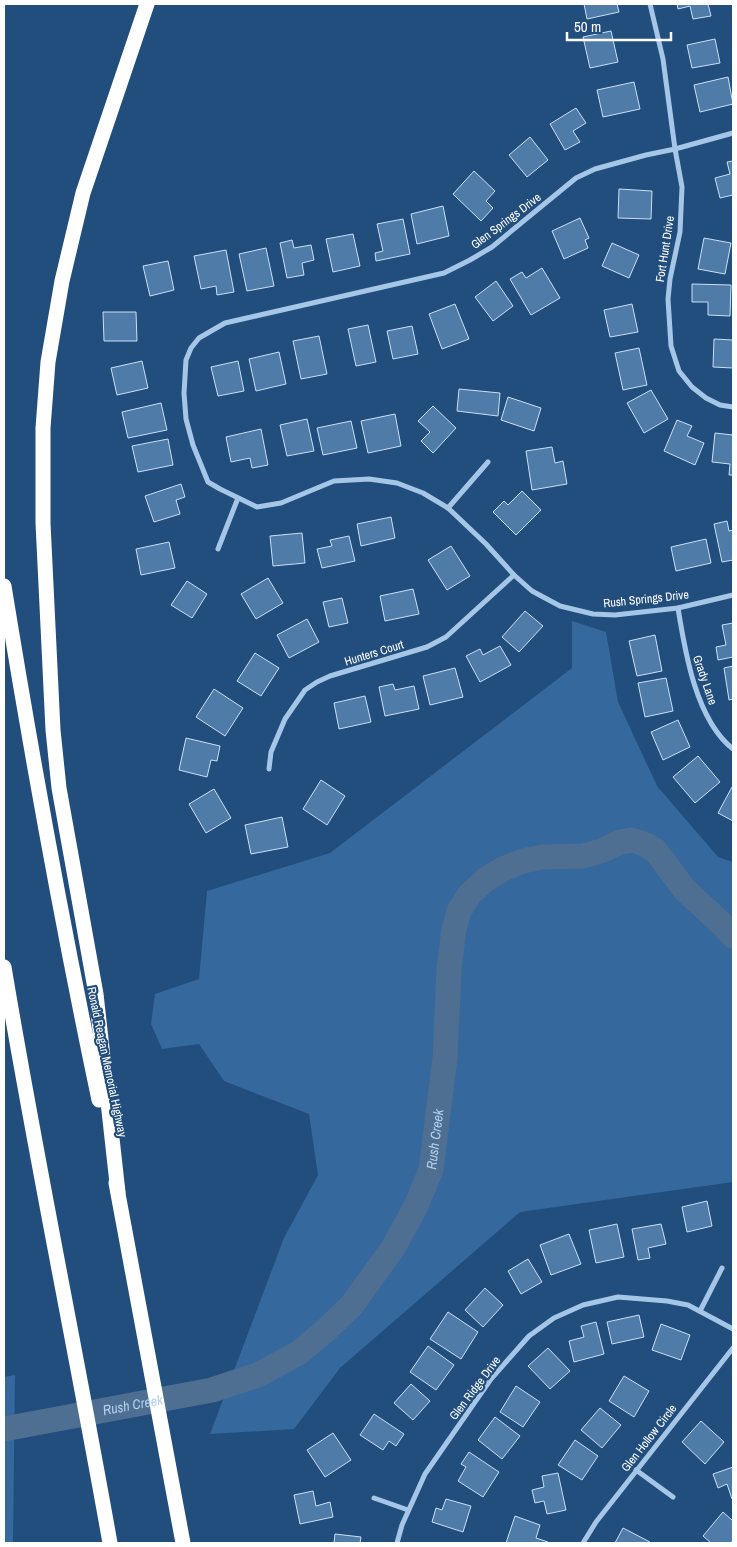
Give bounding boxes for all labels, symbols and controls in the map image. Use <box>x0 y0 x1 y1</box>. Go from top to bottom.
scale bar <box>567 10 671 42</box>
text: 50 m <box>574 16 601 37</box>
street label: Glen Springs Drive <box>468 189 544 253</box>
street label: Fort Hunt Drive <box>652 215 678 283</box>
street label: Rush Springs Drive <box>602 587 690 611</box>
street label: Hunters Court <box>342 636 406 670</box>
street label: Grady Lane <box>689 653 721 707</box>
street label: Ronald Reagan Memorial Highway <box>83 985 131 1139</box>
water label: Rush Creek <box>422 1107 448 1171</box>
street label: Glen Ridge Drive <box>446 1353 504 1423</box>
water label: Rush Creek <box>101 1390 165 1419</box>
street label: Glen Hollow Circle <box>618 1401 680 1475</box>

